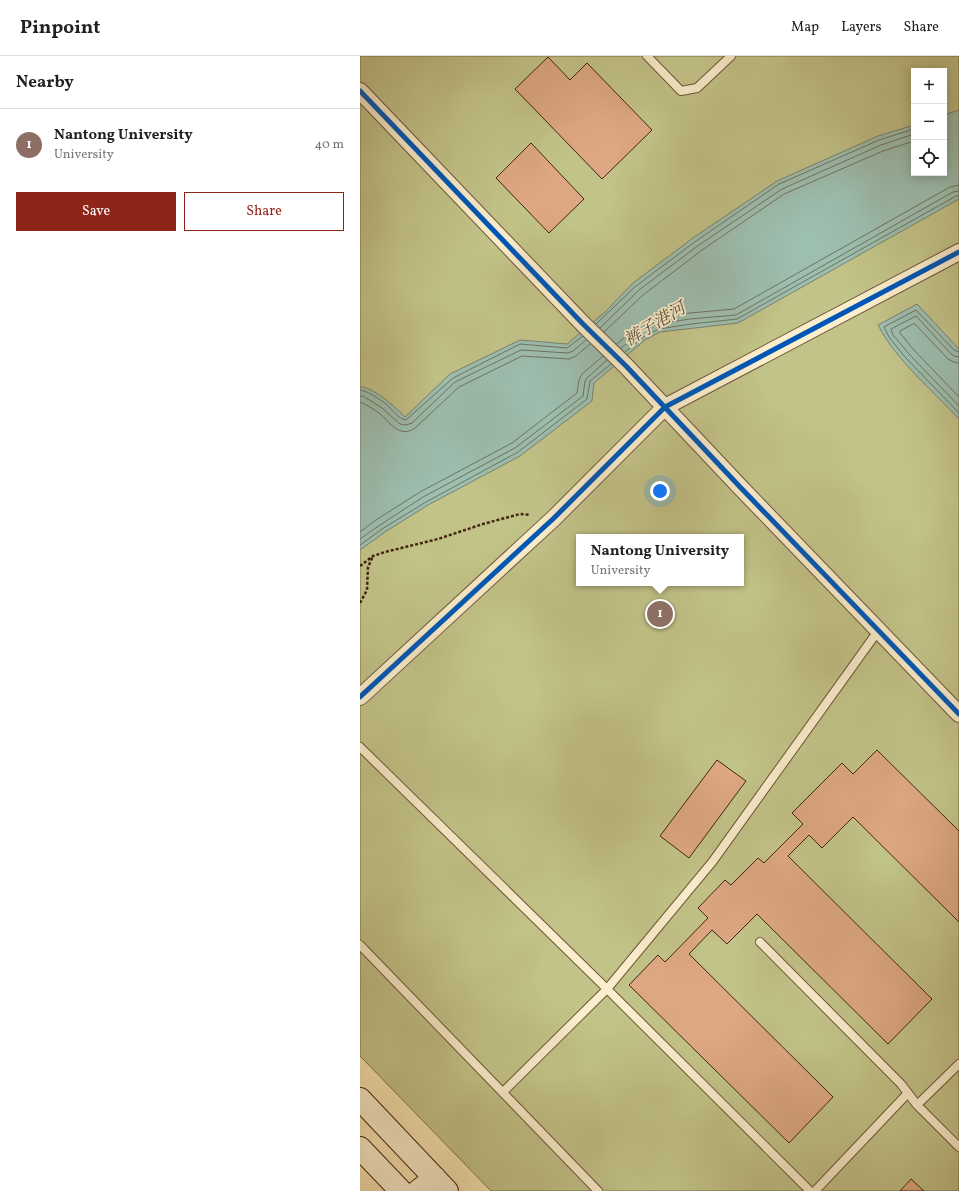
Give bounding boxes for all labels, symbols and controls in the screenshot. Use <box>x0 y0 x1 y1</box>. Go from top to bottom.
text: Pinpoint <box>20 15 100 41</box>
text: Map <box>791 18 819 37</box>
text: Layers <box>841 18 881 37</box>
text: Share <box>903 18 939 37</box>
map controls <box>911 68 947 176</box>
button: + <box>911 68 947 104</box>
text: Nearby <box>16 71 74 94</box>
button: − <box>911 104 947 140</box>
text: Nantong University <box>54 125 193 146</box>
text: 1 <box>26 136 32 154</box>
text: 40 m <box>315 136 344 154</box>
button: locate <box>911 140 947 176</box>
text: University <box>54 146 114 164</box>
button: Save <box>16 192 176 231</box>
button: Share <box>184 192 344 231</box>
water label: 裤子港河 <box>620 296 693 352</box>
your location <box>650 481 670 501</box>
popup <box>576 534 744 586</box>
text: Nantong University <box>591 541 729 562</box>
text: University <box>591 562 651 580</box>
pin: 1 <box>647 599 673 629</box>

